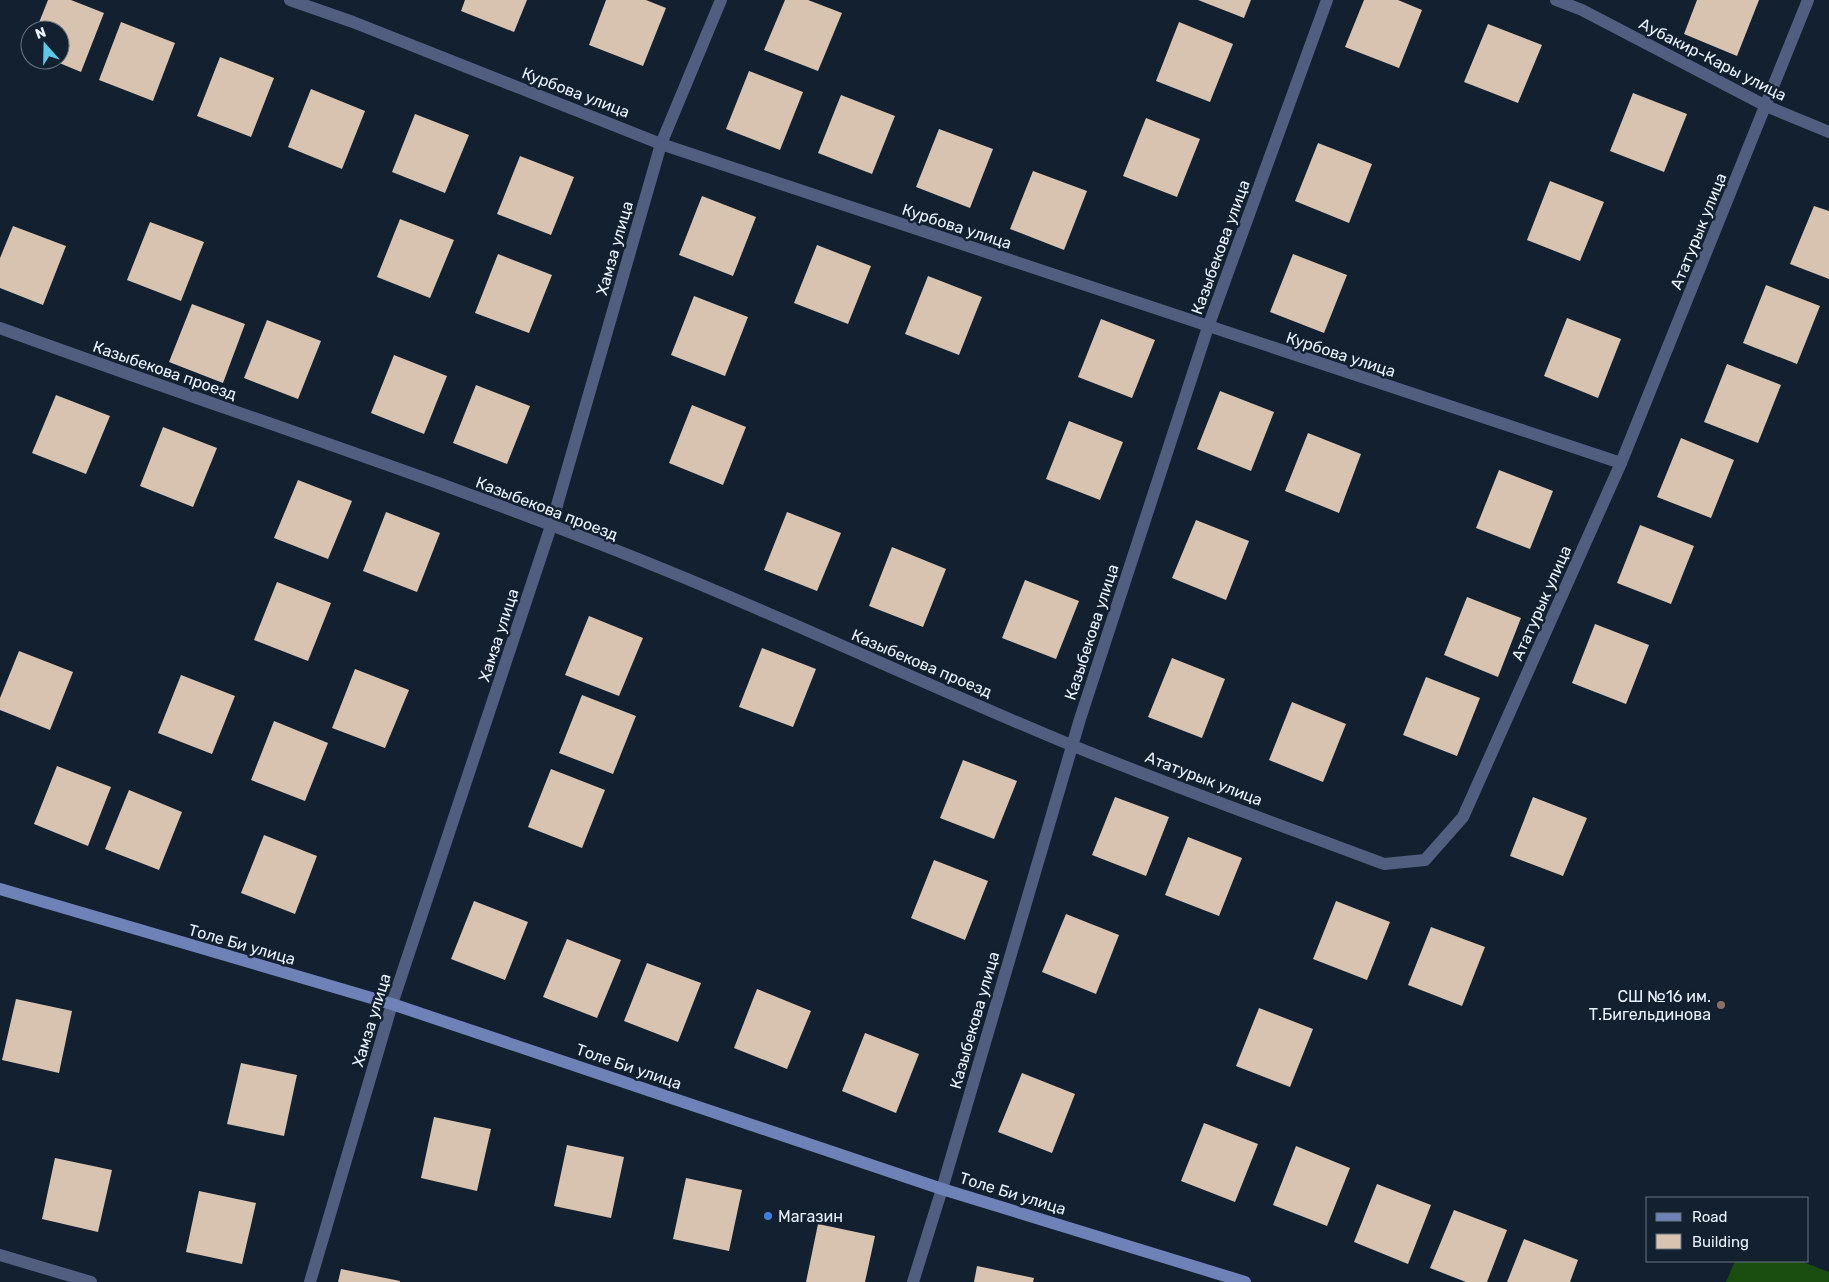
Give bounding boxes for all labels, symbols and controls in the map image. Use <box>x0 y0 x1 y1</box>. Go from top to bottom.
street label: Аубакир-Кары улица <box>1636 14 1790 105</box>
north arrow <box>20 20 70 70</box>
text: N <box>33 24 48 43</box>
street label: Курбова улица <box>519 63 632 122</box>
street label: Ататурык улица <box>1666 170 1731 292</box>
street label: Казыбекова улица <box>1187 177 1254 317</box>
street label: Хамза улица <box>592 199 637 297</box>
street label: Курбова улица <box>900 200 1014 253</box>
street label: Курбова улица <box>1284 328 1398 381</box>
street label: Казыбекова проезд <box>90 337 240 404</box>
street label: Казыбекова проезд <box>473 473 621 545</box>
street label: Ататурык улица <box>1508 543 1575 664</box>
street label: Казыбекова улица <box>1061 562 1122 703</box>
street label: Хамза улица <box>474 586 522 684</box>
street label: Казыбекова проезд <box>849 625 995 702</box>
street label: Ататурык улица <box>1142 747 1265 810</box>
street label: Толе Би улица <box>186 920 298 969</box>
street label: Казыбекова улица <box>946 949 1003 1091</box>
street label: Хамза улица <box>348 971 395 1069</box>
place label: СШ №16 им. Т.Бигельдинова <box>1589 987 1711 1024</box>
marker: СШ №16 им. Т.Бигельдинова <box>1715 999 1727 1011</box>
street label: Толе Би улица <box>574 1040 684 1093</box>
street label: Толе Би улица <box>957 1168 1068 1219</box>
legend <box>1646 1197 1809 1262</box>
place label: Магазин <box>778 1207 843 1226</box>
text: Road <box>1692 1208 1728 1226</box>
marker: Магазин <box>762 1210 774 1222</box>
text: Building <box>1692 1233 1749 1251</box>

